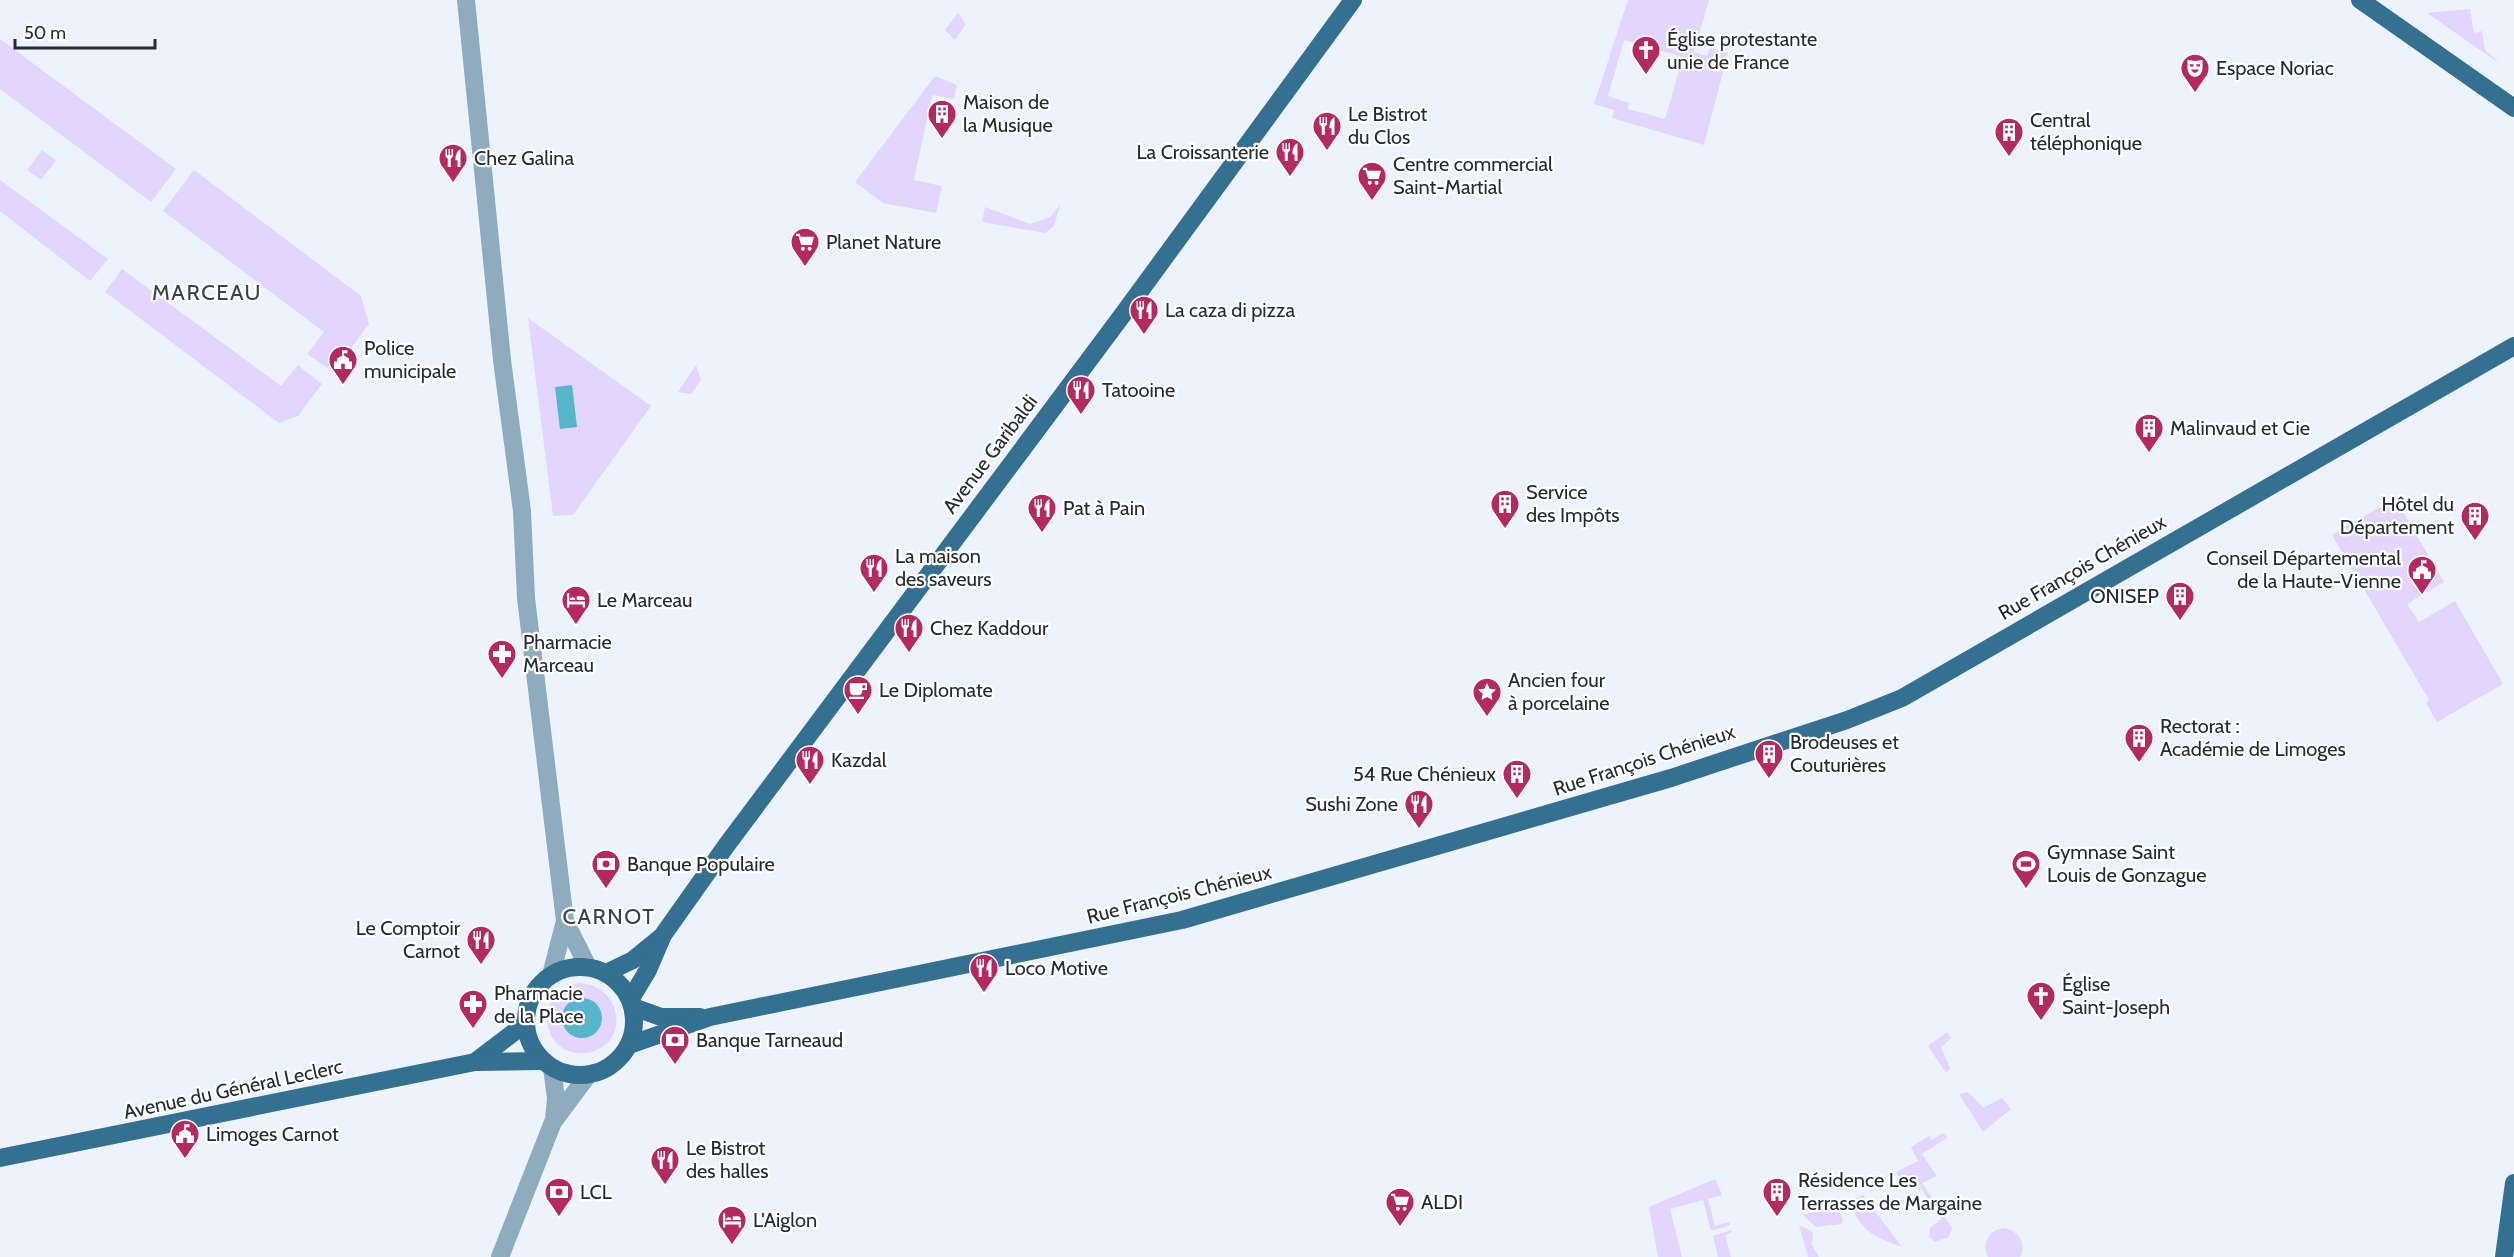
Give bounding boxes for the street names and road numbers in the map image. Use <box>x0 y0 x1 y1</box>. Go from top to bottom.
street label: Avenue Garibaldi <box>938 390 1042 518</box>
street label: Rue François Chénieux <box>1994 509 2171 625</box>
street label: Rue François Chénieux <box>1550 719 1738 801</box>
street label: Rue François Chénieux <box>1084 859 1274 929</box>
street label: Avenue du Général Leclerc <box>121 1054 345 1124</box>

